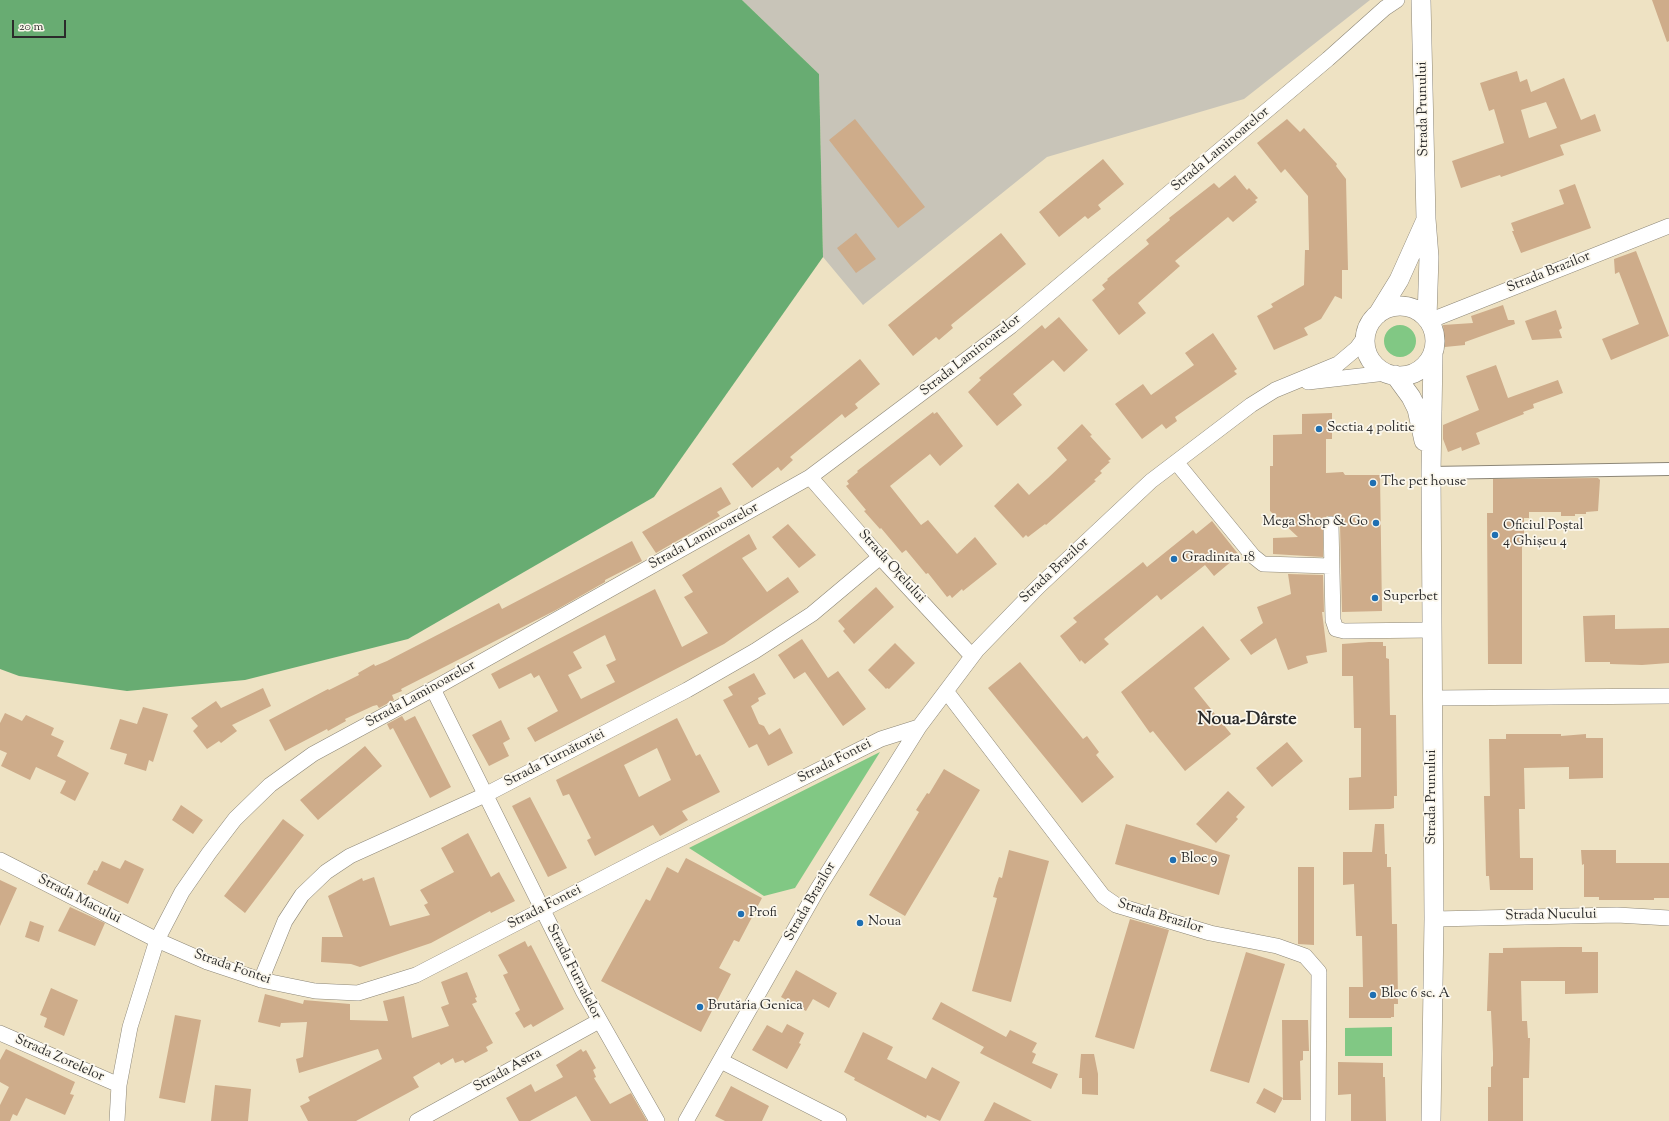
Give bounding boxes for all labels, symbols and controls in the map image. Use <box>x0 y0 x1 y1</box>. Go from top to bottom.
scale bar <box>14 12 68 38</box>
text: 20 m <box>19 18 43 36</box>
street label: Strada Prunului <box>1415 61 1433 157</box>
street label: Strada Laminoarelor <box>1169 104 1273 196</box>
street label: Strada Brazilor <box>1505 249 1593 297</box>
street label: Strada Laminoarelor <box>917 312 1025 400</box>
place label: Sectia 4 politie <box>1327 421 1415 437</box>
marker: Sectia 4 politie <box>1314 424 1324 434</box>
place label: The pet house <box>1381 475 1466 491</box>
marker: The pet house <box>1368 478 1378 488</box>
street label: Strada Laminoarelor <box>646 500 762 574</box>
place label: Mega Shop & Go <box>1263 515 1368 531</box>
marker: Mega Shop & Go <box>1371 518 1381 528</box>
place label: Oficiul Poștal 4 Ghișeu 4 <box>1503 519 1583 552</box>
street label: Strada Oțelului <box>854 527 928 607</box>
marker: Oficiul Poștal 4 Ghișeu 4 <box>1490 530 1500 540</box>
street label: Strada Brazilor <box>1017 535 1093 607</box>
place label: Gradinita 18 <box>1182 551 1255 567</box>
marker: Gradinita 18 <box>1169 554 1179 564</box>
place label: Superbet <box>1383 590 1438 606</box>
marker: Superbet <box>1370 593 1380 603</box>
street label: Strada Laminoarelor <box>363 658 479 732</box>
district label: Noua-Dârste <box>1197 710 1297 732</box>
street label: Strada Turnătoriei <box>502 726 608 792</box>
street label: Strada Fontei <box>795 736 875 788</box>
street label: Strada Prunului <box>1425 749 1441 845</box>
place label: Bloc 9 <box>1181 852 1217 868</box>
marker: Bloc 9 <box>1168 855 1178 865</box>
street label: Strada Brazilor <box>782 859 840 945</box>
street label: Strada Macului <box>35 872 123 928</box>
street label: Strada Fontei <box>505 882 585 934</box>
street label: Strada Brazilor <box>1115 896 1205 938</box>
place label: Profi <box>749 906 777 922</box>
street label: Strada Nucului <box>1505 907 1597 925</box>
marker: Profi <box>736 909 746 919</box>
place label: Noua <box>868 915 901 931</box>
marker: Noua <box>855 918 865 928</box>
street label: Strada Furnalelor <box>542 922 604 1022</box>
street label: Strada Fontei <box>191 947 273 989</box>
place label: Bloc 6 sc. A <box>1381 987 1450 1003</box>
marker: Bloc 6 sc. A <box>1368 990 1378 1000</box>
place label: Brutăria Genica <box>708 999 803 1015</box>
marker: Brutăria Genica <box>695 1002 705 1012</box>
street label: Strada Zorelelor <box>12 1032 106 1086</box>
street label: Strada Astra <box>471 1045 545 1097</box>

